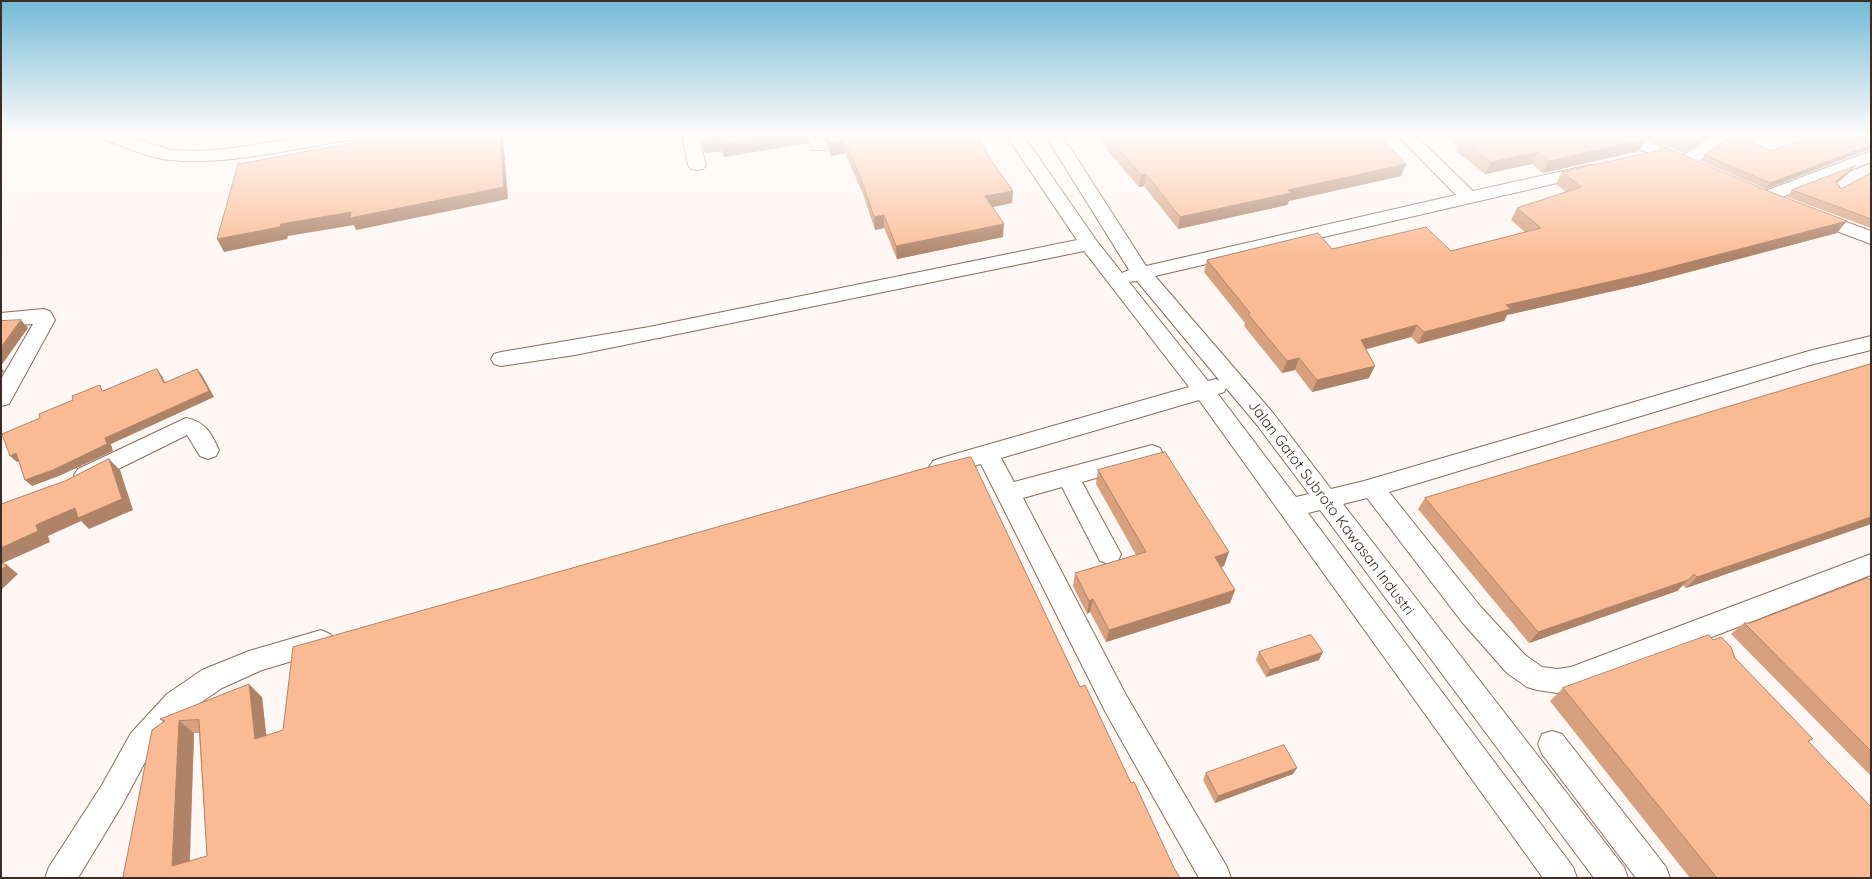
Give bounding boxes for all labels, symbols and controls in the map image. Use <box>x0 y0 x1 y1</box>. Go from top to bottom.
street label: Jalan Gatot Subroto Kawasan Industri <box>1244 397 1418 619</box>

